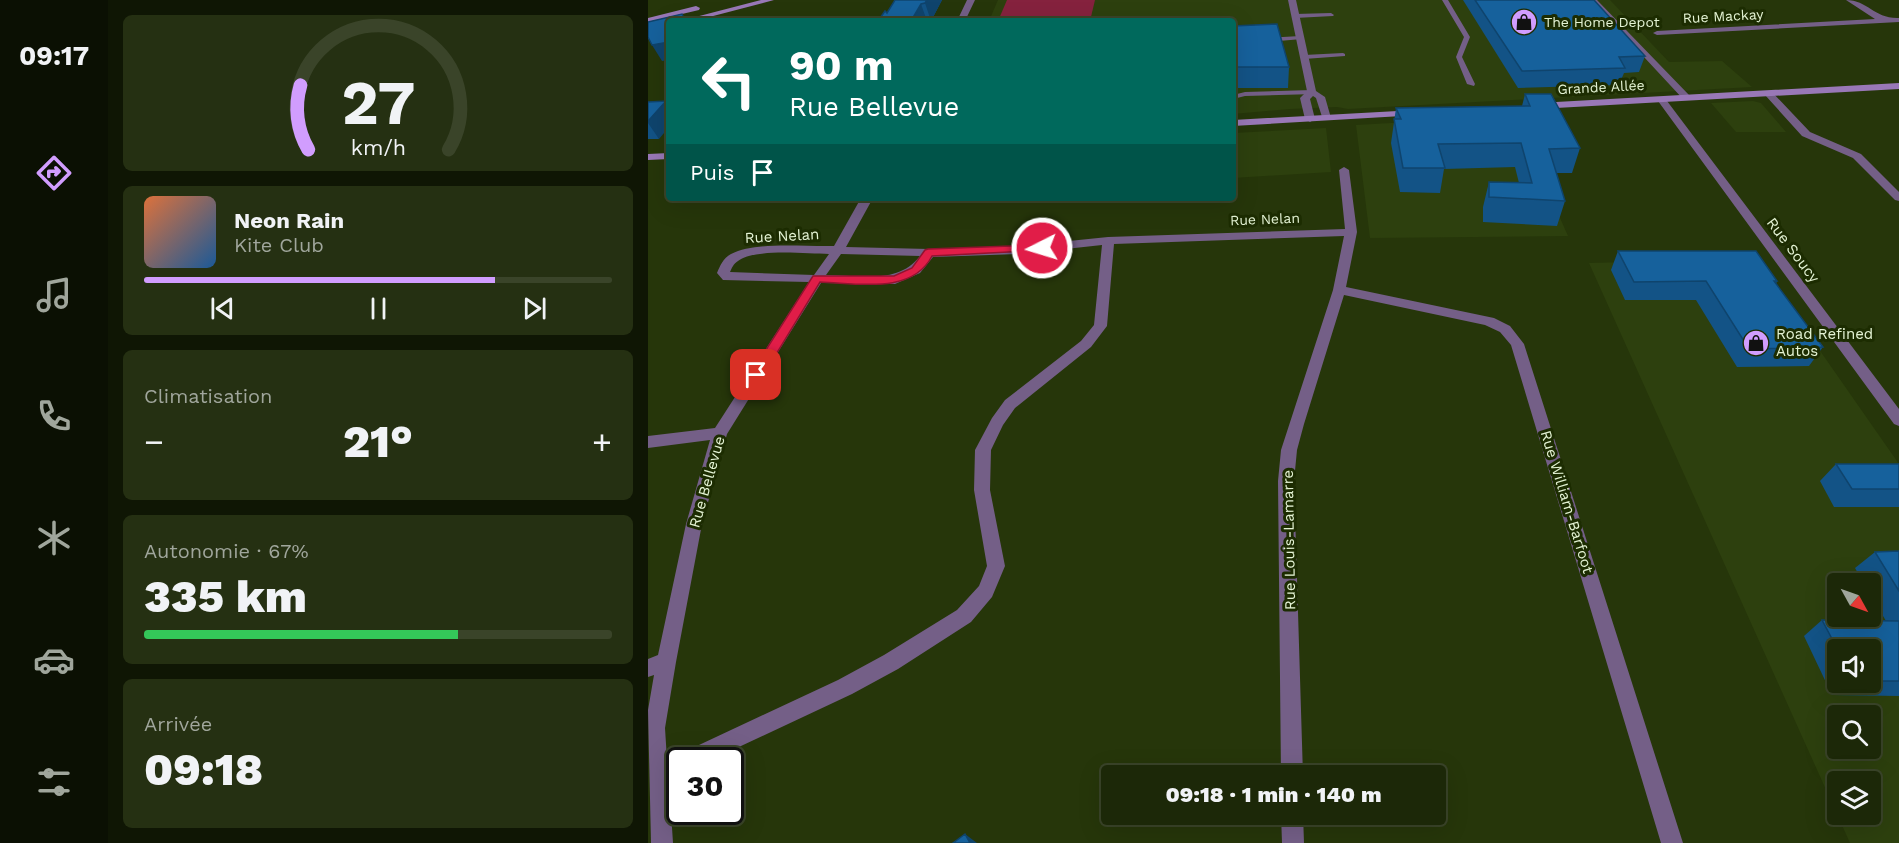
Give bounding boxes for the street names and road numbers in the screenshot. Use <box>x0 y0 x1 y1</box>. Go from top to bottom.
street label: Rue Mackay <box>1682 6 1765 26</box>
street label: Grande Allée <box>1557 77 1645 97</box>
street label: Rue Nelan <box>1230 210 1300 228</box>
street label: Rue Soucy <box>1763 214 1823 286</box>
street label: Rue Nelan <box>744 225 820 247</box>
street label: Rue William-Barfoot <box>1537 428 1598 576</box>
street label: Rue Bellevue <box>685 434 729 530</box>
street label: Rue Louis-Lamarre <box>1279 470 1299 610</box>

